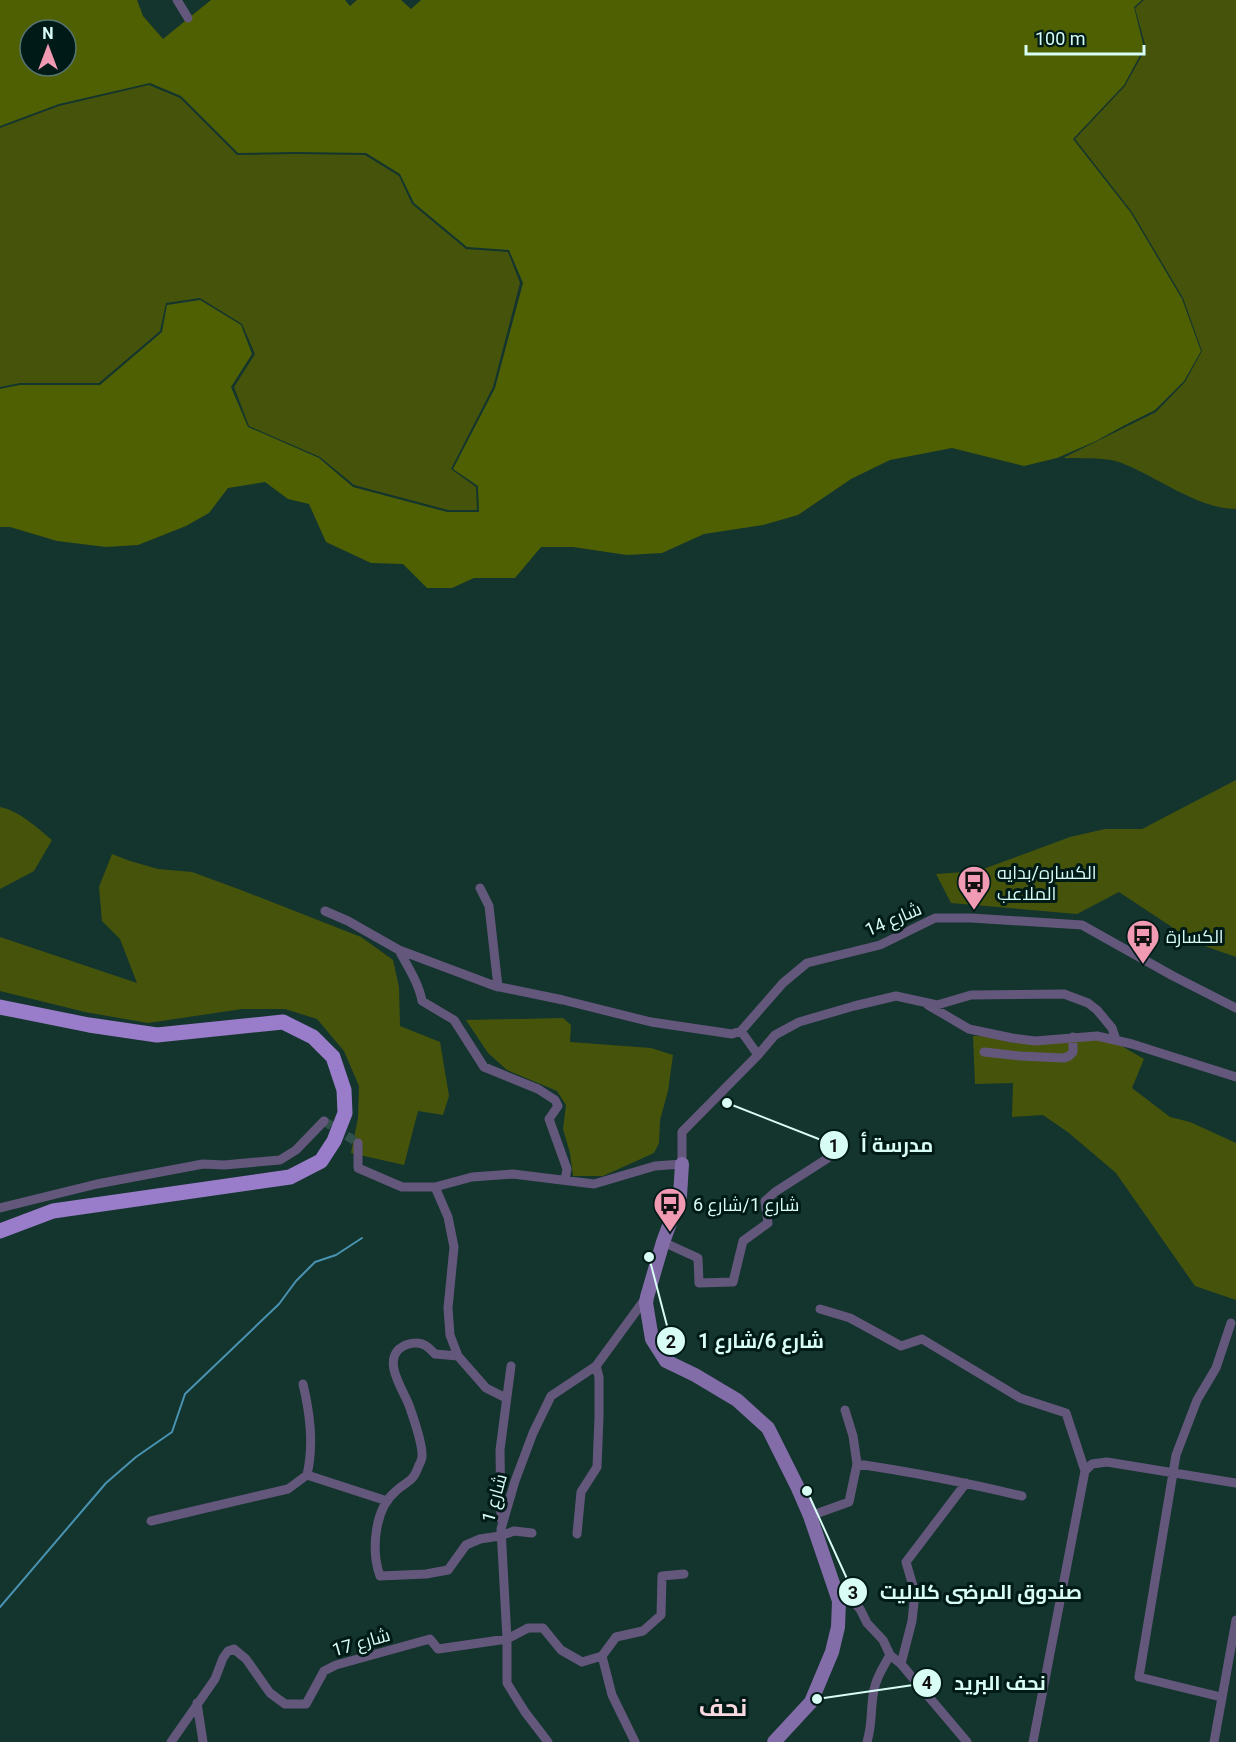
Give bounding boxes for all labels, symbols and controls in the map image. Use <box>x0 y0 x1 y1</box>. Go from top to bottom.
north arrow <box>18 18 78 78</box>
scale bar <box>1026 18 1144 56</box>
text: N <box>42 24 54 43</box>
text: 100 m <box>1035 28 1086 49</box>
place label: الكساره/بدايه الملاعب <box>997 862 1097 904</box>
bus stop icon: الكساره/بدايه الملاعب <box>956 864 992 911</box>
street label: شارع 14 <box>861 898 925 942</box>
bus stop icon: الكسارة <box>1125 918 1161 965</box>
place label: الكسارة <box>1166 926 1224 948</box>
callout: مدرسة أ <box>819 1126 946 1164</box>
text: مدرسة أ <box>861 1131 933 1157</box>
text: 1 <box>829 1135 839 1156</box>
bus stop icon: شارع 1/شارع 6 <box>652 1186 688 1233</box>
place label: شارع 1/شارع 6 <box>693 1194 799 1217</box>
callout: شارع 6/شارع 1 <box>656 1322 836 1360</box>
text: شارع 6/شارع 1 <box>698 1329 824 1355</box>
text: 2 <box>666 1331 676 1352</box>
street label: شارع 1 <box>477 1471 513 1525</box>
callout: صندوق المرضى كلاليت <box>838 1573 1094 1611</box>
text: صندوق المرضى كلاليت <box>880 1580 1082 1605</box>
text: 3 <box>848 1582 858 1603</box>
street label: شارع 17 <box>329 1624 393 1662</box>
callout: نحف البريد <box>912 1664 1058 1702</box>
text: نحف البريد <box>954 1671 1046 1695</box>
text: 4 <box>922 1672 932 1693</box>
district label: نحف <box>699 1694 747 1722</box>

